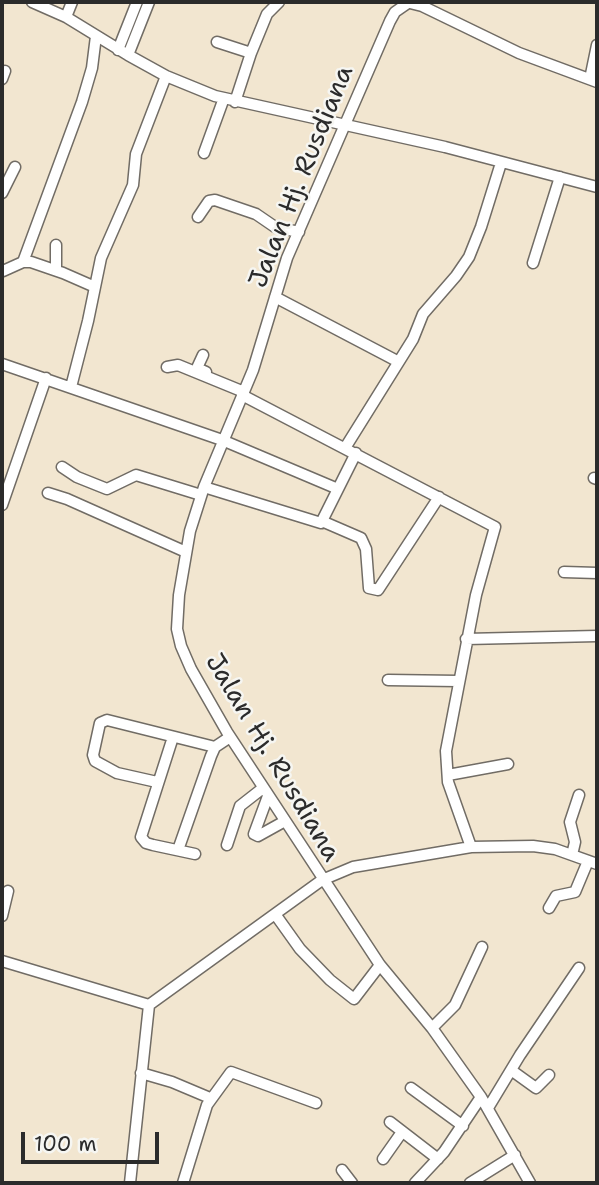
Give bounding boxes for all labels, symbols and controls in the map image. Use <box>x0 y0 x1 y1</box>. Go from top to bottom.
street label: Jalan Hj. Rusdiana <box>243 61 361 293</box>
street label: Jalan Hj. Rusdiana <box>198 648 346 868</box>
scale bar <box>24 1118 163 1162</box>
text: 100 m <box>34 1130 97 1158</box>

